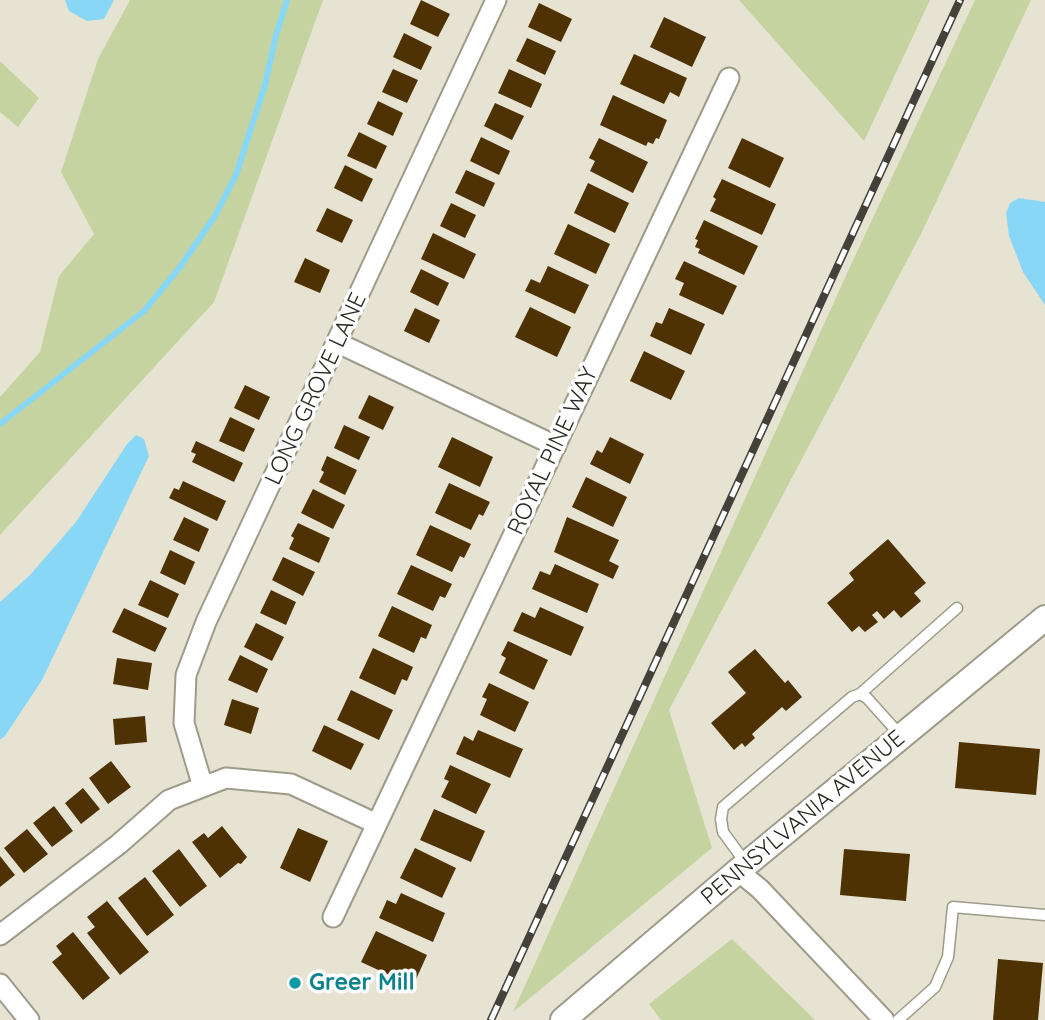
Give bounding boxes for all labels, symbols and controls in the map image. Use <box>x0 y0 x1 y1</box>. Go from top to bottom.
street label: LONG GROVE LANE <box>259 289 373 489</box>
street label: ROYAL PINE WAY <box>502 363 604 539</box>
street label: PENNSYLVANIA AVENUE <box>696 725 910 911</box>
place label: Greer Mill <box>309 969 415 997</box>
marker: Greer Mill <box>287 975 303 991</box>

